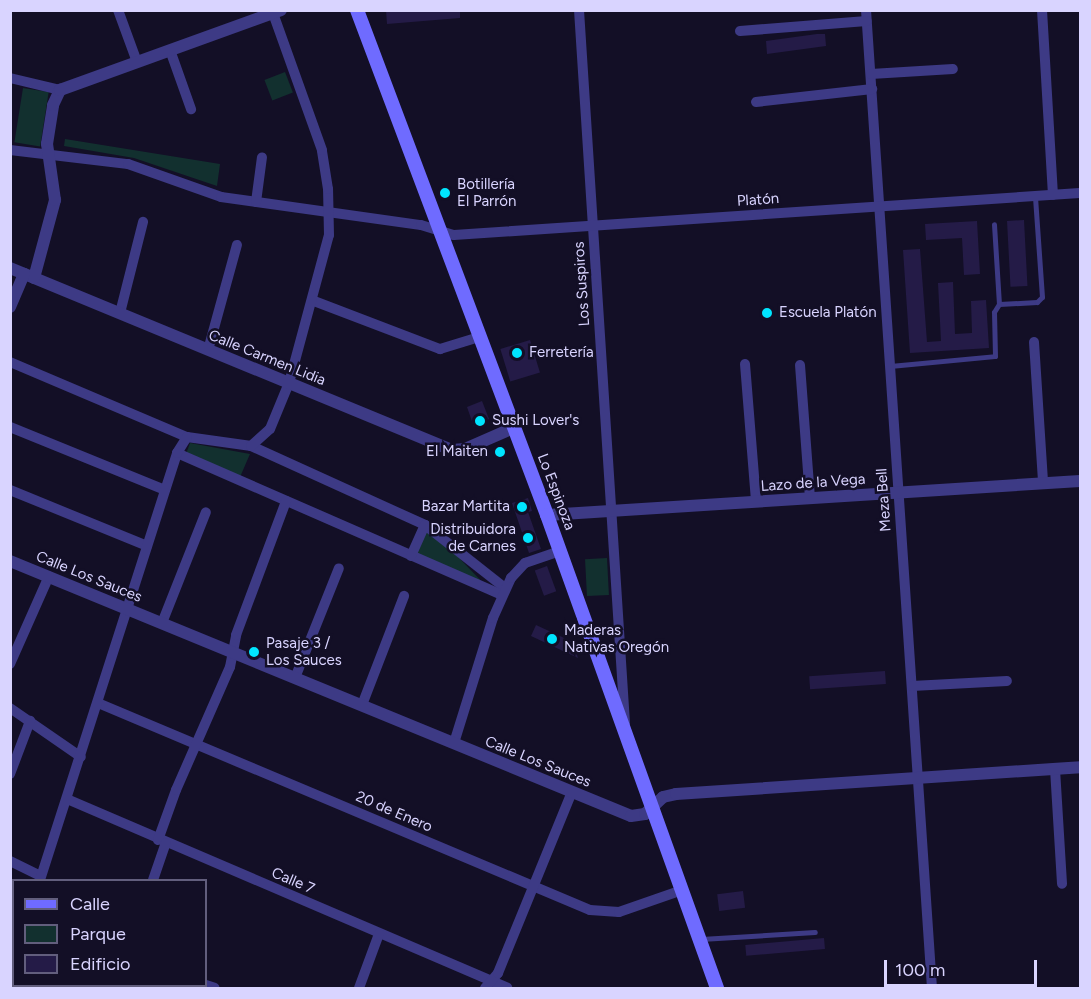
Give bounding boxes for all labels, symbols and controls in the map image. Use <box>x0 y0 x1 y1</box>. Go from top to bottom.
place label: Botillería El Parrón <box>457 175 516 210</box>
marker: Botillería El Parrón <box>438 186 452 200</box>
street label: Platón <box>736 190 780 210</box>
street label: Los Suspiros <box>570 241 594 327</box>
place label: Escuela Platón <box>779 304 877 322</box>
marker: Escuela Platón <box>760 306 774 320</box>
street label: Calle Carmen Lidia <box>206 326 328 390</box>
place label: Ferretería <box>529 344 594 362</box>
marker: Ferretería <box>510 346 524 360</box>
place label: Sushi Lover's <box>492 412 579 430</box>
marker: Sushi Lover's <box>473 414 487 428</box>
place label: El Maiten <box>426 443 488 461</box>
marker: El Maiten <box>493 445 507 459</box>
street label: Lo Espinoza <box>533 451 579 533</box>
street label: Meza Bell <box>873 468 895 532</box>
street label: Lazo de la Vega <box>760 470 866 496</box>
place label: Bazar Martita <box>422 498 510 516</box>
marker: Bazar Martita <box>515 500 529 514</box>
place label: Distribuidora de Carnes <box>430 520 516 555</box>
marker: Distribuidora de Carnes <box>521 531 535 545</box>
street label: Calle Los Sauces <box>33 548 145 606</box>
place label: Maderas Nativas Oregón <box>564 621 669 656</box>
marker: Maderas Nativas Oregón <box>545 632 559 646</box>
place label: Pasaje 3 / Los Sauces <box>266 634 342 669</box>
marker: Pasaje 3 / Los Sauces <box>247 645 261 659</box>
street label: Calle Los Sauces <box>482 733 594 791</box>
street label: 20 de Enero <box>353 788 435 836</box>
street label: Calle 7 <box>269 864 317 898</box>
legend <box>12 879 207 987</box>
text: Calle <box>70 893 110 915</box>
text: Parque <box>70 923 126 945</box>
scale bar <box>887 948 1040 986</box>
text: Edificio <box>70 953 131 975</box>
text: 100 m <box>895 959 945 981</box>

